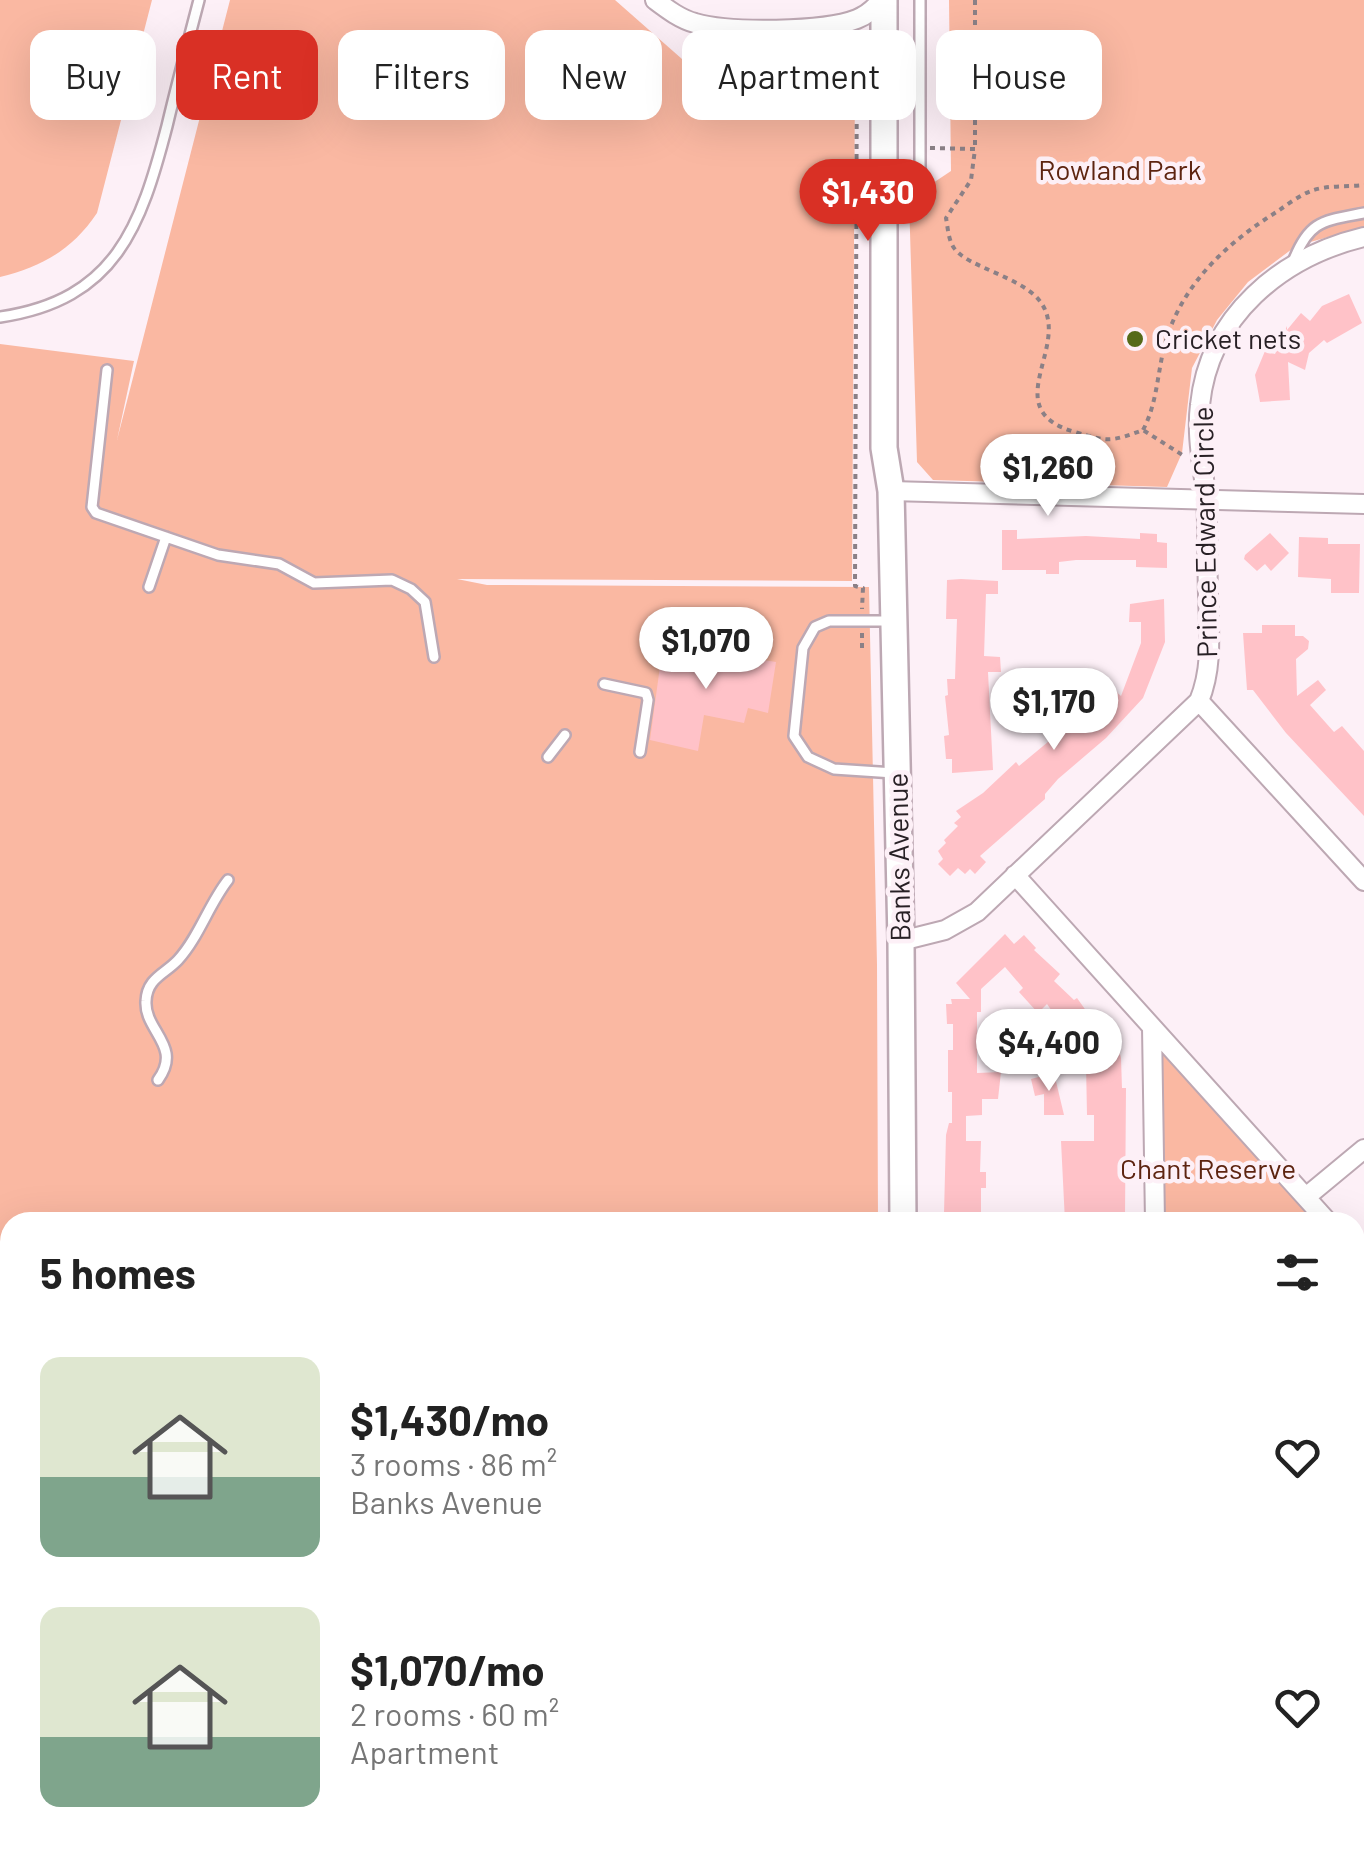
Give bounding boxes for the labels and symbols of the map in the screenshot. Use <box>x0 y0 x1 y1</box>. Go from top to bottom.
park label: Rowland Park <box>1038 152 1202 186</box>
pin: $1,430 <box>787 159 949 244</box>
place label: Cricket nets <box>1155 321 1301 355</box>
marker: Cricket nets <box>1124 328 1146 350</box>
street label: Prince Edward Circle <box>1185 406 1223 658</box>
pin: $1,260 <box>967 434 1129 519</box>
pin: $1,070 <box>625 607 787 692</box>
pin: $1,170 <box>973 668 1135 753</box>
street label: Banks Avenue <box>880 772 916 942</box>
pin: $4,400 <box>968 1009 1130 1094</box>
park label: Chant Reserve <box>1120 1151 1296 1185</box>

